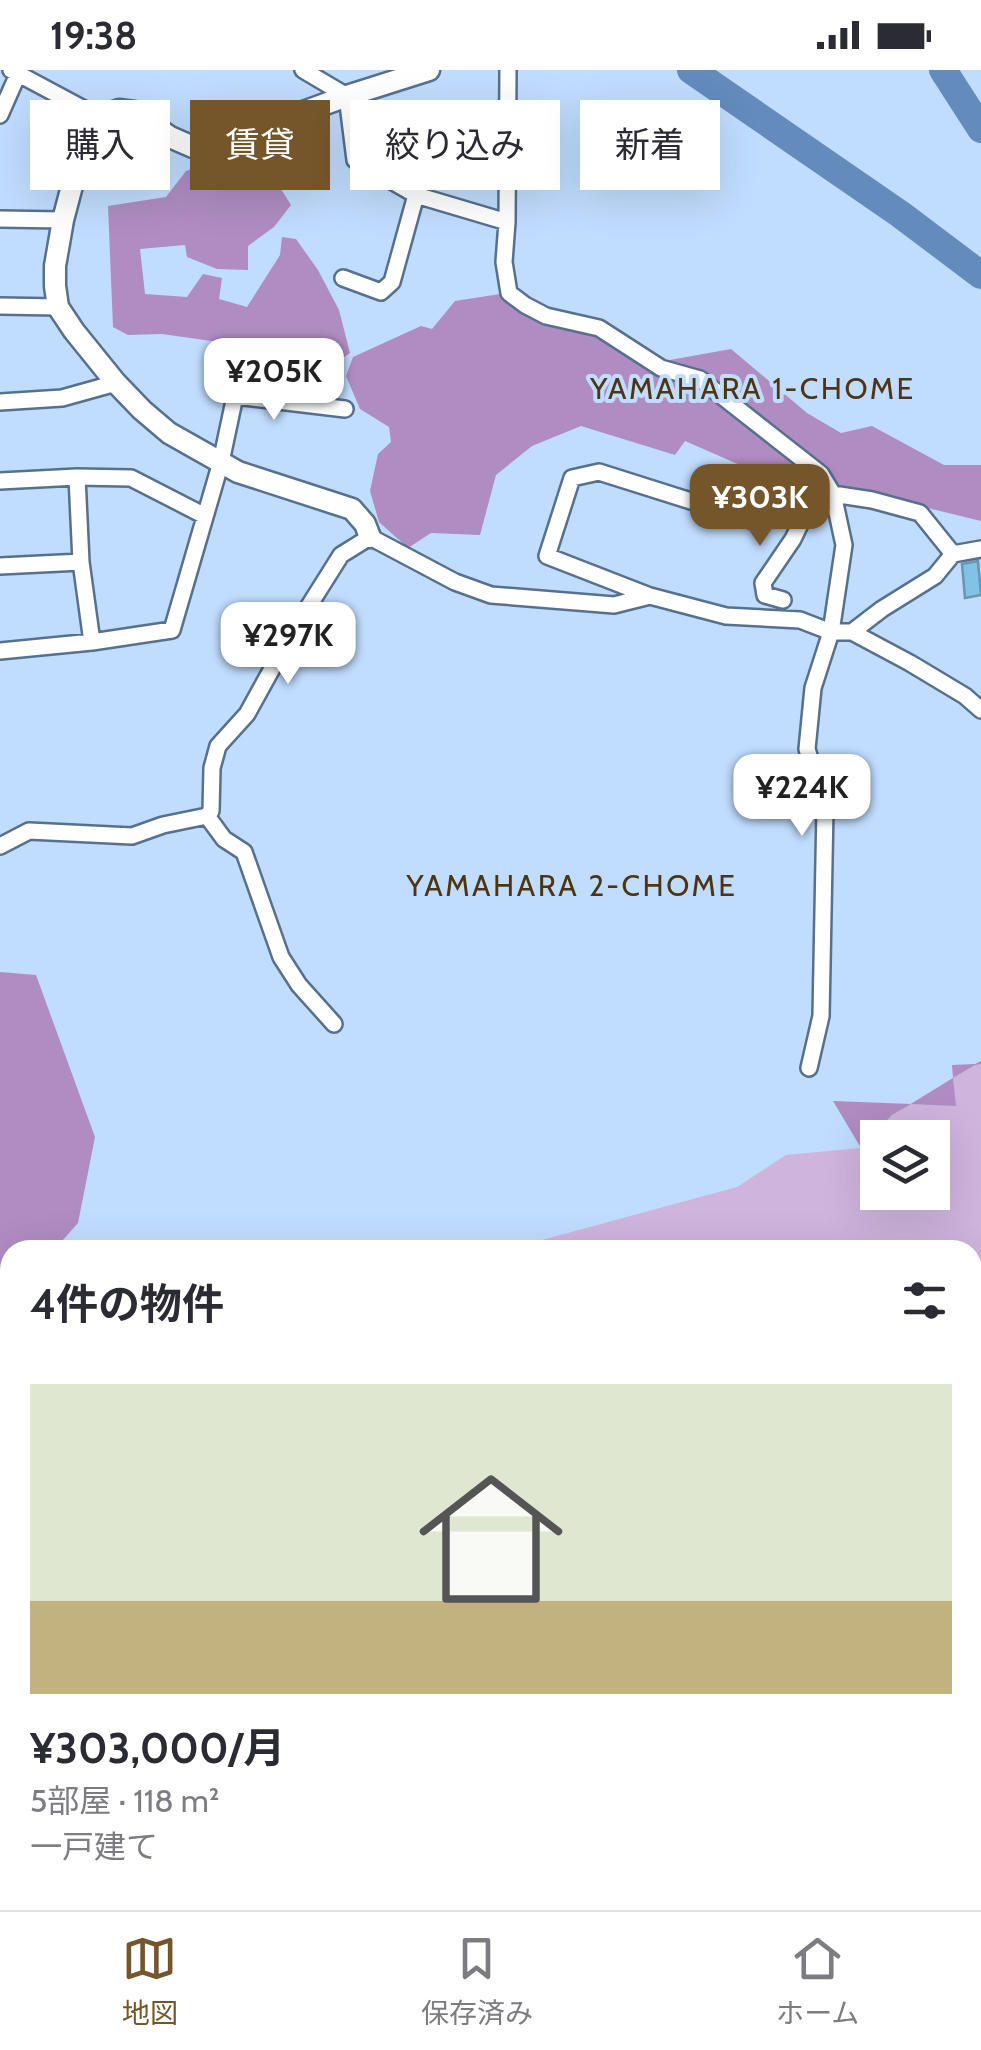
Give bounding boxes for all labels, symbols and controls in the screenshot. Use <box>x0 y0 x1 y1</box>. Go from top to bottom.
text: 19:38 <box>50 12 137 59</box>
chip: 購入 <box>30 100 170 190</box>
chip: 賃貸 <box>190 100 330 190</box>
chip: 絞り込み <box>350 100 560 190</box>
chip: 新着 <box>580 100 720 190</box>
pin: ¥205K <box>204 338 344 423</box>
text: ¥205K <box>226 351 322 390</box>
district label: YAMAHARA 1-CHOME <box>589 370 916 407</box>
pin: ¥303K <box>690 464 830 549</box>
text: ¥303K <box>712 477 808 516</box>
pin: ¥297K <box>218 602 358 687</box>
text: ¥297K <box>243 615 333 654</box>
pin: ¥224K <box>732 754 872 839</box>
text: ¥224K <box>755 767 849 806</box>
district label: YAMAHARA 2-CHOME <box>406 867 737 904</box>
map controls <box>860 1120 950 1210</box>
button: layers <box>860 1120 950 1210</box>
icon: filters <box>897 1273 952 1328</box>
text: 4件の物件 <box>30 1278 224 1330</box>
icon: home <box>401 1449 581 1629</box>
text: ¥303,000/月 <box>30 1722 285 1774</box>
text: 5部屋 · 118 m² <box>30 1781 219 1820</box>
text: 一戸建て <box>30 1827 158 1866</box>
tab: 地図 <box>122 1931 178 2031</box>
tab: 保存済み <box>421 1931 533 2031</box>
tab: ホーム <box>776 1931 859 2031</box>

